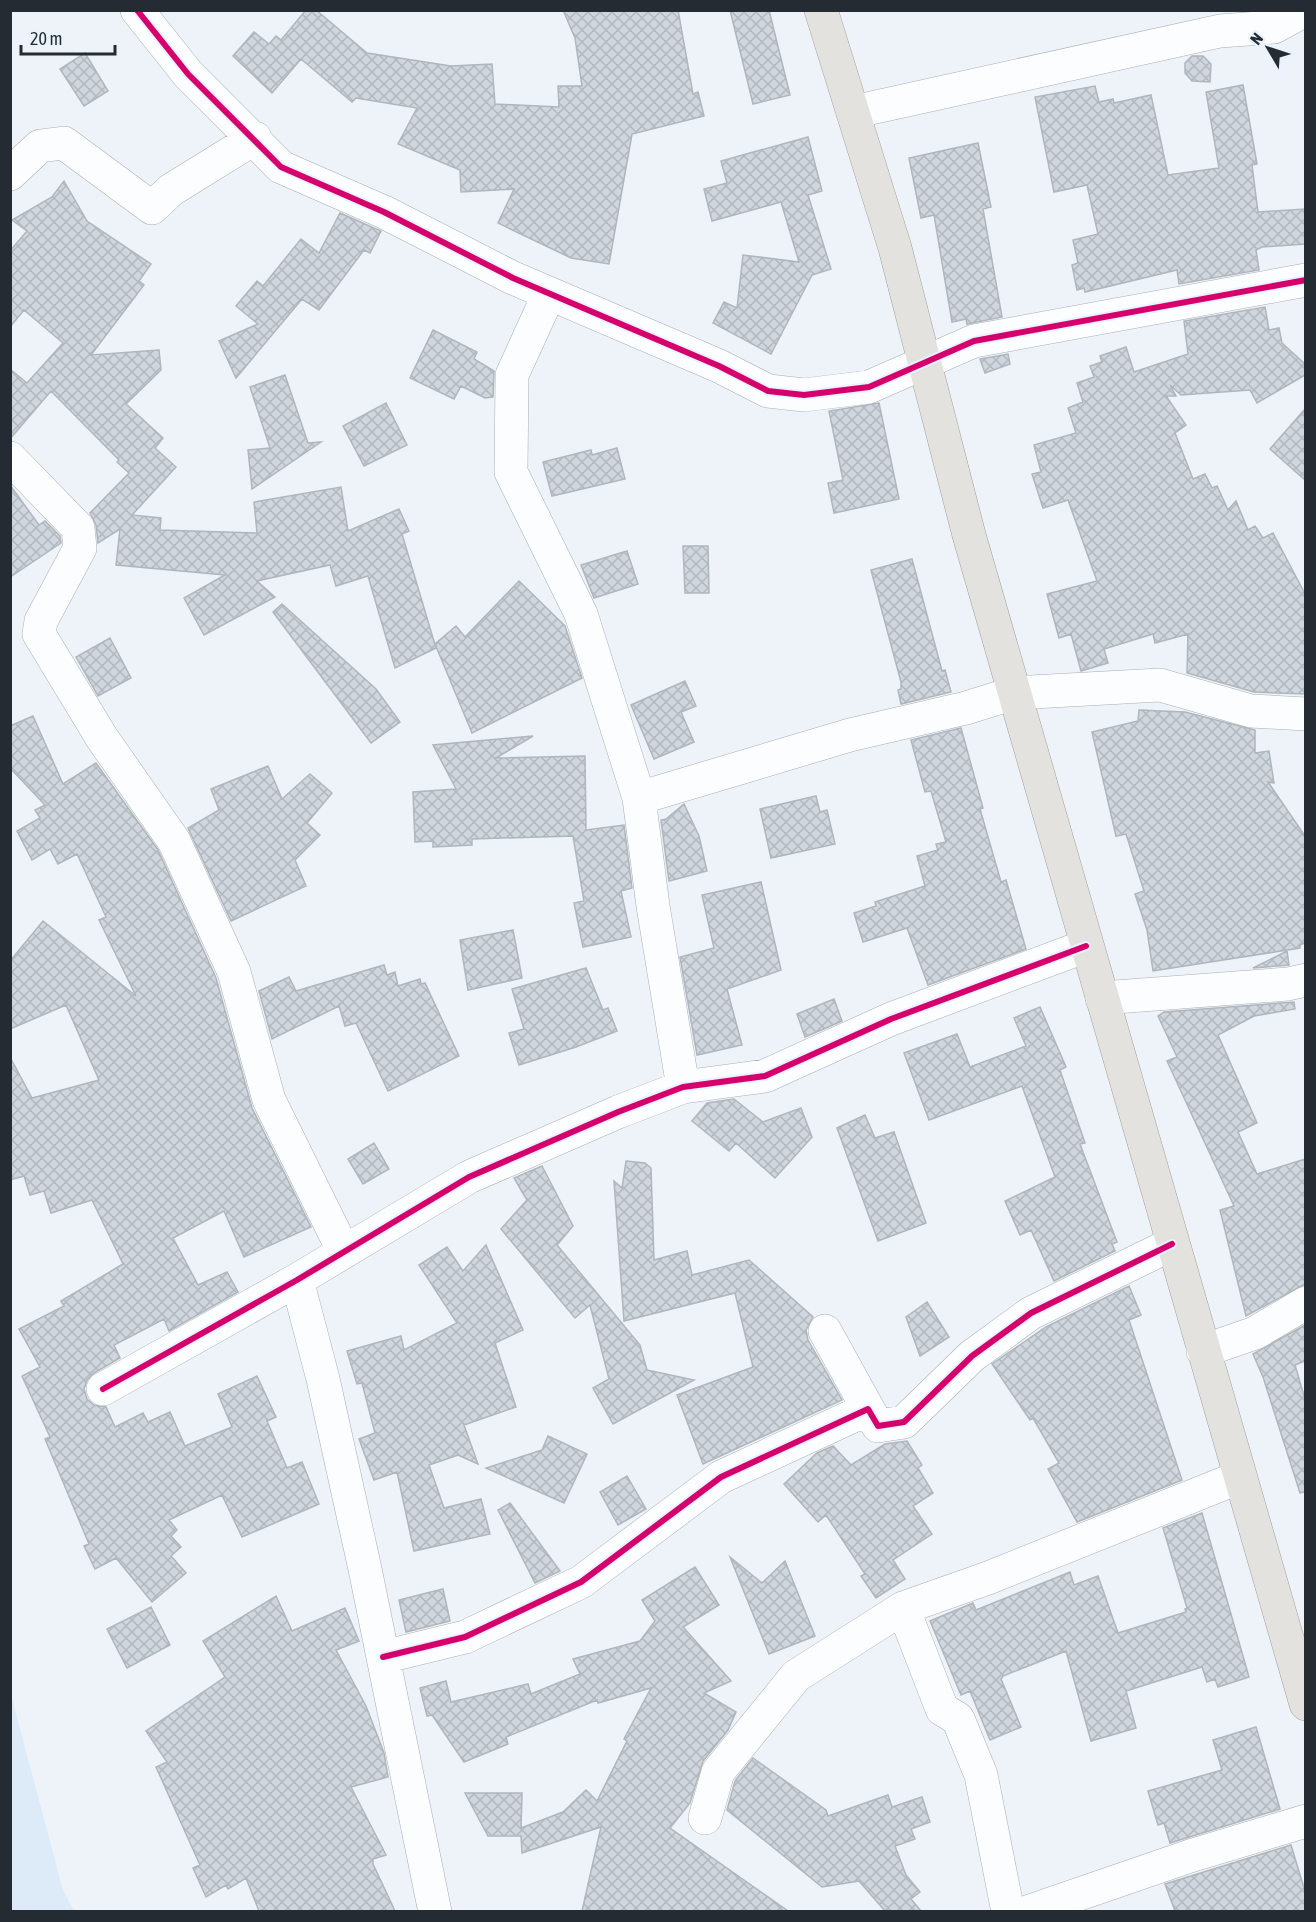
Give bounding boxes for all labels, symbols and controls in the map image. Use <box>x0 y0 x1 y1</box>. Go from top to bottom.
scale bar <box>21 18 116 56</box>
north arrow <box>1238 18 1298 78</box>
text: 20 m <box>30 28 62 49</box>
text: N <box>1246 29 1266 48</box>

